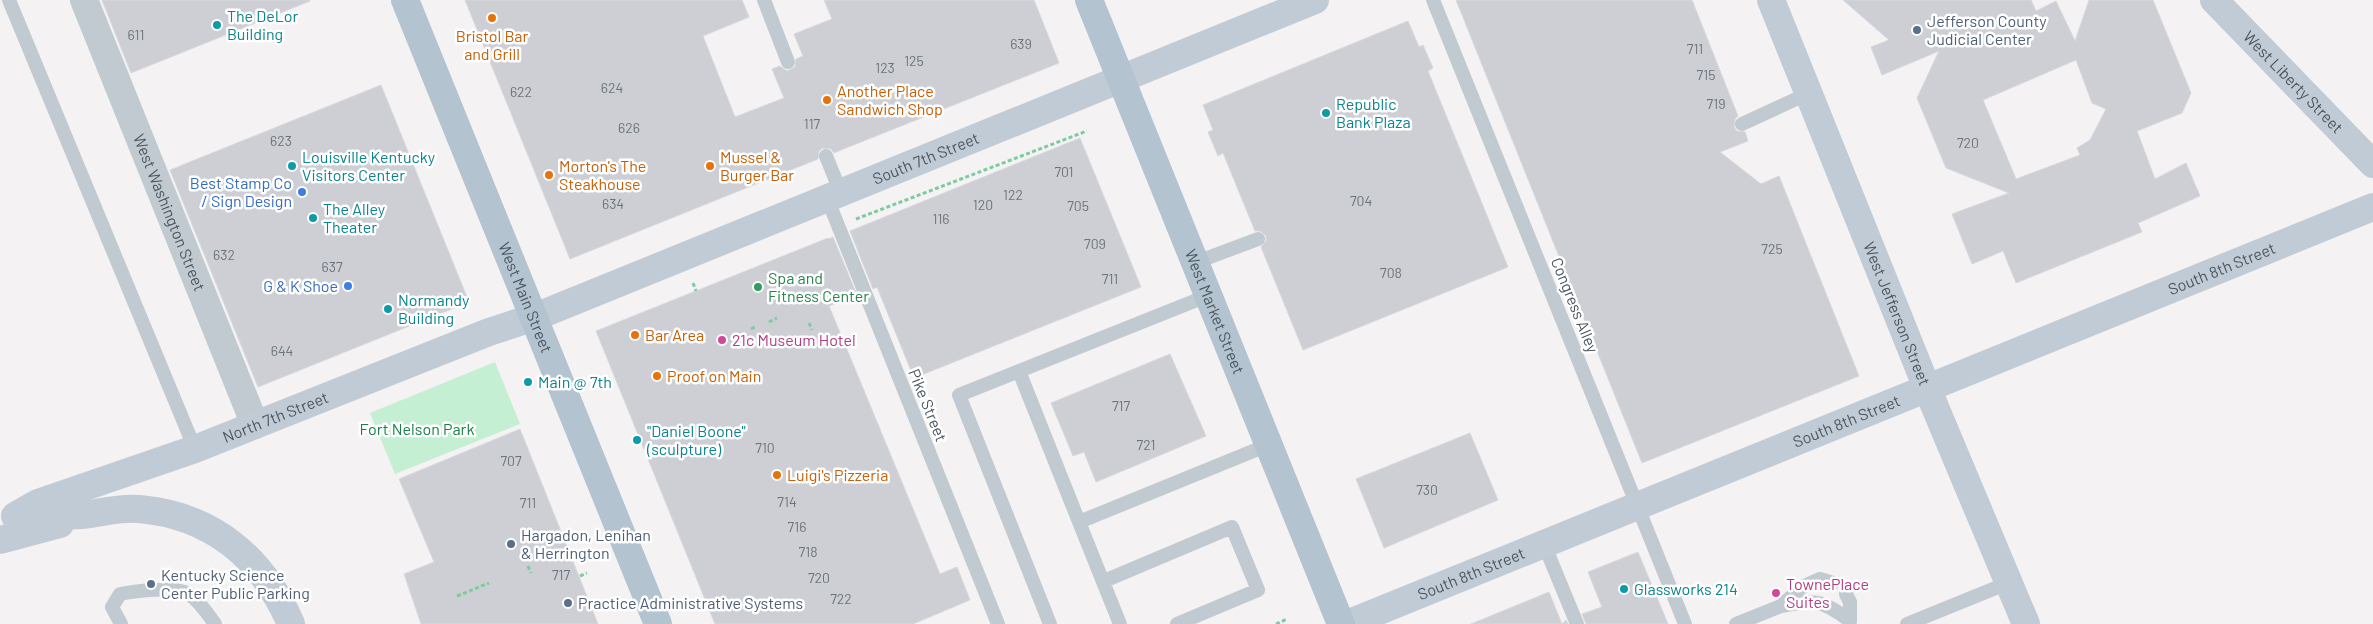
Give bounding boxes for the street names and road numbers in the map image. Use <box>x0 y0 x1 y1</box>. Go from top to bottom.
street label: West Liberty Street <box>2240 26 2347 137</box>
street label: South 7th Street <box>869 128 982 188</box>
street label: West Washington Street <box>130 131 210 293</box>
street label: South 8th Street <box>2165 238 2278 298</box>
street label: West Main Street <box>495 239 557 355</box>
street label: West Jefferson Street <box>1860 239 1935 388</box>
street label: West Market Street <box>1182 246 1249 376</box>
street label: Congress Alley <box>1548 254 1603 356</box>
street label: Pike Street <box>905 366 952 444</box>
street label: North 7th Street <box>220 387 331 446</box>
street label: South 8th Street <box>1790 390 1903 451</box>
street label: South 8th Street <box>1415 543 1527 603</box>

